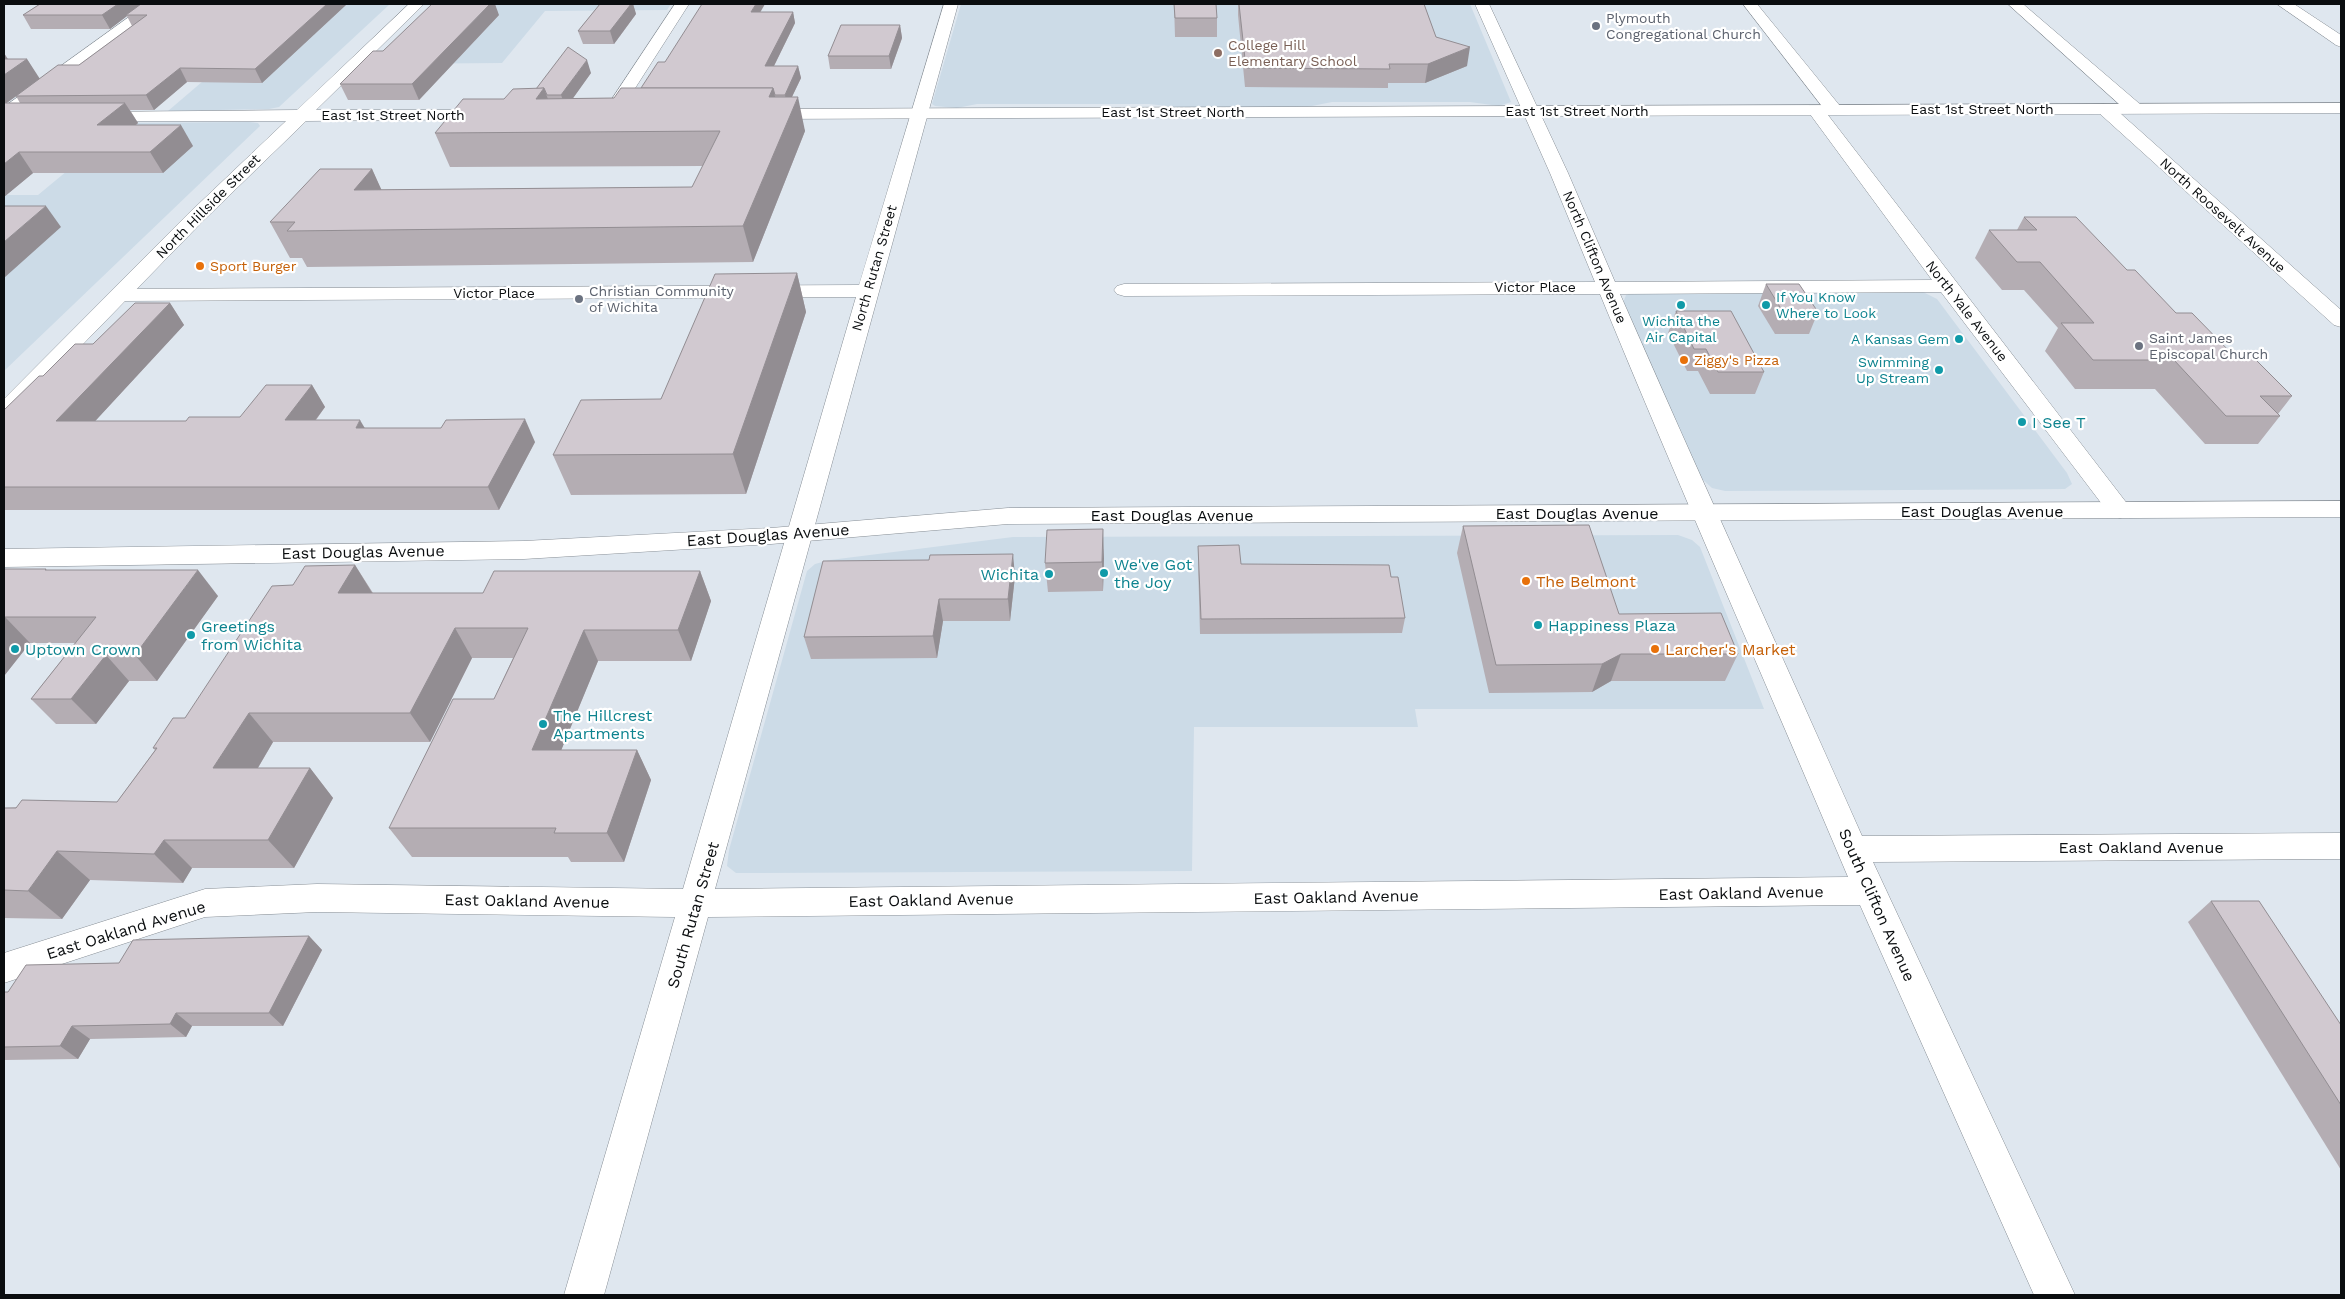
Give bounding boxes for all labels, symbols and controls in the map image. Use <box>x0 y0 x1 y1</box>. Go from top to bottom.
place label: Plymouth Congregational Church <box>1606 10 1761 42</box>
marker: Plymouth Congregational Church <box>1590 20 1602 32</box>
place label: College Hill Elementary School <box>1228 37 1358 69</box>
marker: College Hill Elementary School <box>1212 47 1224 59</box>
street label: East 1st Street North <box>1910 101 2054 117</box>
street label: East 1st Street North <box>1505 103 1649 119</box>
street label: East 1st Street North <box>1101 104 1245 120</box>
street label: East 1st Street North <box>321 107 465 123</box>
street label: North Hillside Street <box>153 151 263 261</box>
street label: North Roosevelt Avenue <box>2157 154 2289 276</box>
street label: North Clifton Avenue <box>1560 188 1630 326</box>
street label: North Rutan Street <box>848 203 900 333</box>
street label: North Yale Avenue <box>1923 257 2011 365</box>
place label: Sport Burger <box>210 258 297 274</box>
marker: Sport Burger <box>194 260 206 272</box>
street label: Victor Place <box>1494 279 1576 295</box>
place label: Christian Community of Wichita <box>589 283 735 315</box>
street label: Victor Place <box>453 285 535 301</box>
place label: If You Know Where to Look <box>1776 289 1876 321</box>
marker: Christian Community of Wichita <box>573 293 585 305</box>
marker: Wichita the Air Capital <box>1675 299 1687 311</box>
marker: If You Know Where to Look <box>1760 299 1772 311</box>
place label: Wichita the Air Capital <box>1642 313 1720 345</box>
place label: Saint James Episcopal Church <box>2149 330 2268 362</box>
place label: A Kansas Gem <box>1851 331 1949 347</box>
marker: A Kansas Gem <box>1953 333 1965 345</box>
marker: Saint James Episcopal Church <box>2133 340 2145 352</box>
place label: Ziggy's Pizza <box>1694 352 1779 368</box>
marker: Ziggy's Pizza <box>1678 354 1690 366</box>
place label: Swimming Up Stream <box>1856 354 1930 386</box>
marker: Swimming Up Stream <box>1933 364 1945 376</box>
place label: I See T <box>2032 413 2086 432</box>
marker: I See T <box>2016 416 2028 428</box>
street label: East Douglas Avenue <box>1900 502 2064 521</box>
street label: East Douglas Avenue <box>1495 504 1659 523</box>
street label: East Douglas Avenue <box>1090 506 1254 525</box>
street label: East Douglas Avenue <box>686 520 850 550</box>
street label: East Douglas Avenue <box>281 541 445 563</box>
place label: We've Got the Joy <box>1114 555 1193 592</box>
place label: Wichita <box>980 565 1039 584</box>
marker: We've Got the Joy <box>1098 567 1110 579</box>
marker: Wichita <box>1043 568 1055 580</box>
place label: The Belmont <box>1536 572 1636 591</box>
marker: The Belmont <box>1520 575 1532 587</box>
place label: Happiness Plaza <box>1548 616 1676 635</box>
place label: Greetings from Wichita <box>201 617 302 654</box>
marker: Happiness Plaza <box>1532 619 1544 631</box>
marker: Greetings from Wichita <box>185 629 197 641</box>
place label: Uptown Crown <box>25 640 141 659</box>
place label: Larcher's Market <box>1665 640 1796 659</box>
marker: Uptown Crown <box>9 643 21 655</box>
marker: Larcher's Market <box>1649 643 1661 655</box>
place label: The Hillcrest Apartments <box>553 706 653 743</box>
marker: The Hillcrest Apartments <box>537 718 549 730</box>
street label: South Clifton Avenue <box>1835 826 1919 984</box>
street label: East Oakland Avenue <box>2058 838 2224 857</box>
street label: South Rutan Street <box>663 839 723 990</box>
street label: East Oakland Avenue <box>1658 882 1824 904</box>
street label: East Oakland Avenue <box>1253 886 1419 908</box>
street label: East Oakland Avenue <box>848 889 1014 911</box>
street label: East Oakland Avenue <box>444 890 610 912</box>
street label: East Oakland Avenue <box>44 897 208 963</box>

